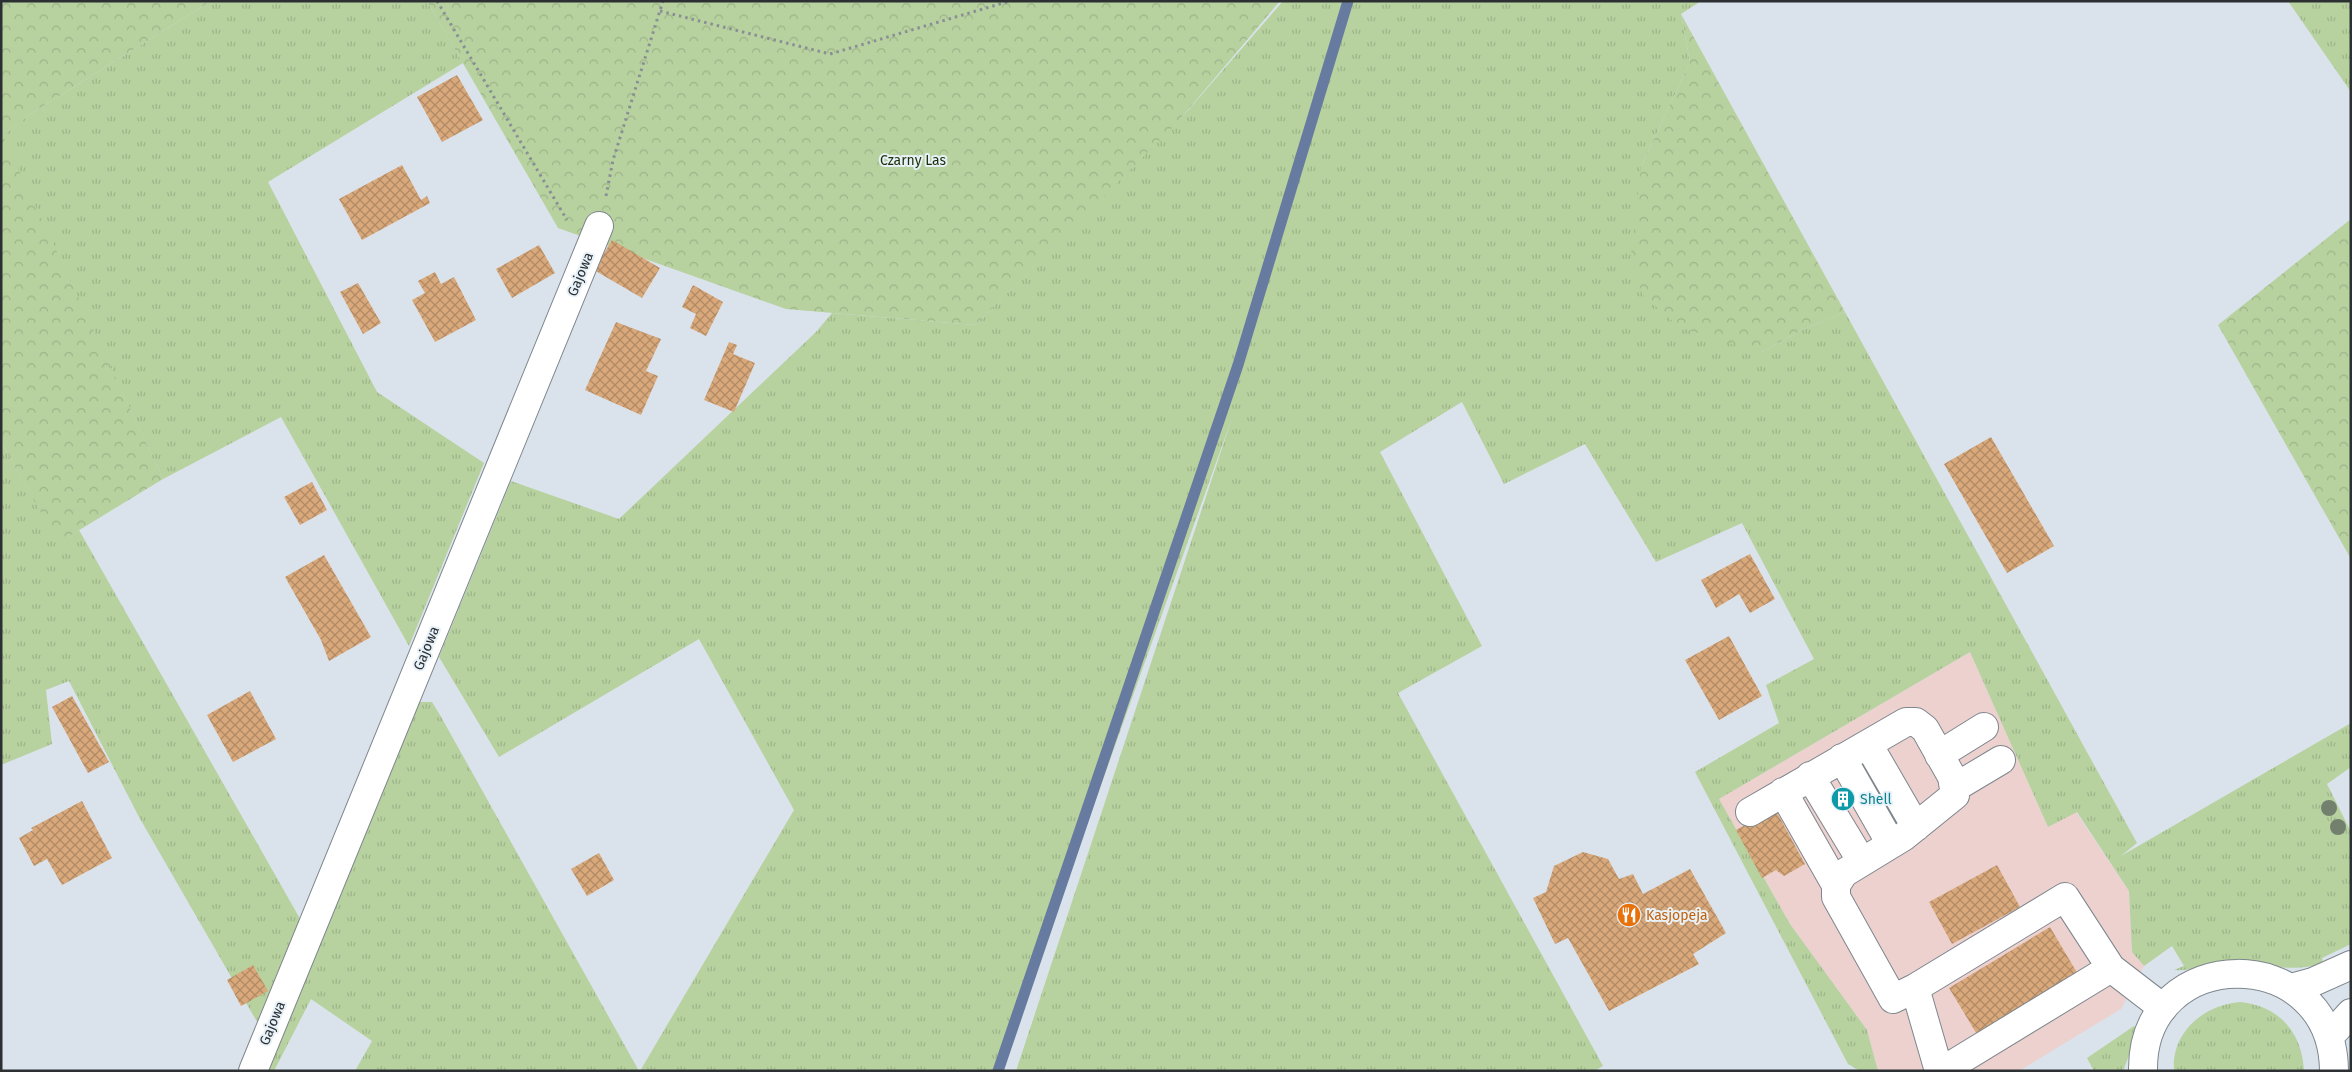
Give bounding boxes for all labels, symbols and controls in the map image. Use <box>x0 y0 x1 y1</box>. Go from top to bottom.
park label: Czarny Las <box>880 152 947 169</box>
street label: Gajowa <box>564 250 597 299</box>
street label: Gajowa <box>410 624 443 673</box>
building icon: Shell <box>1830 786 1856 812</box>
place label: Shell <box>1860 791 1892 808</box>
restaurant icon: Kasjopeja <box>1616 902 1642 928</box>
place label: Kasjopeja <box>1646 907 1708 924</box>
street label: Gajowa <box>256 999 289 1048</box>

